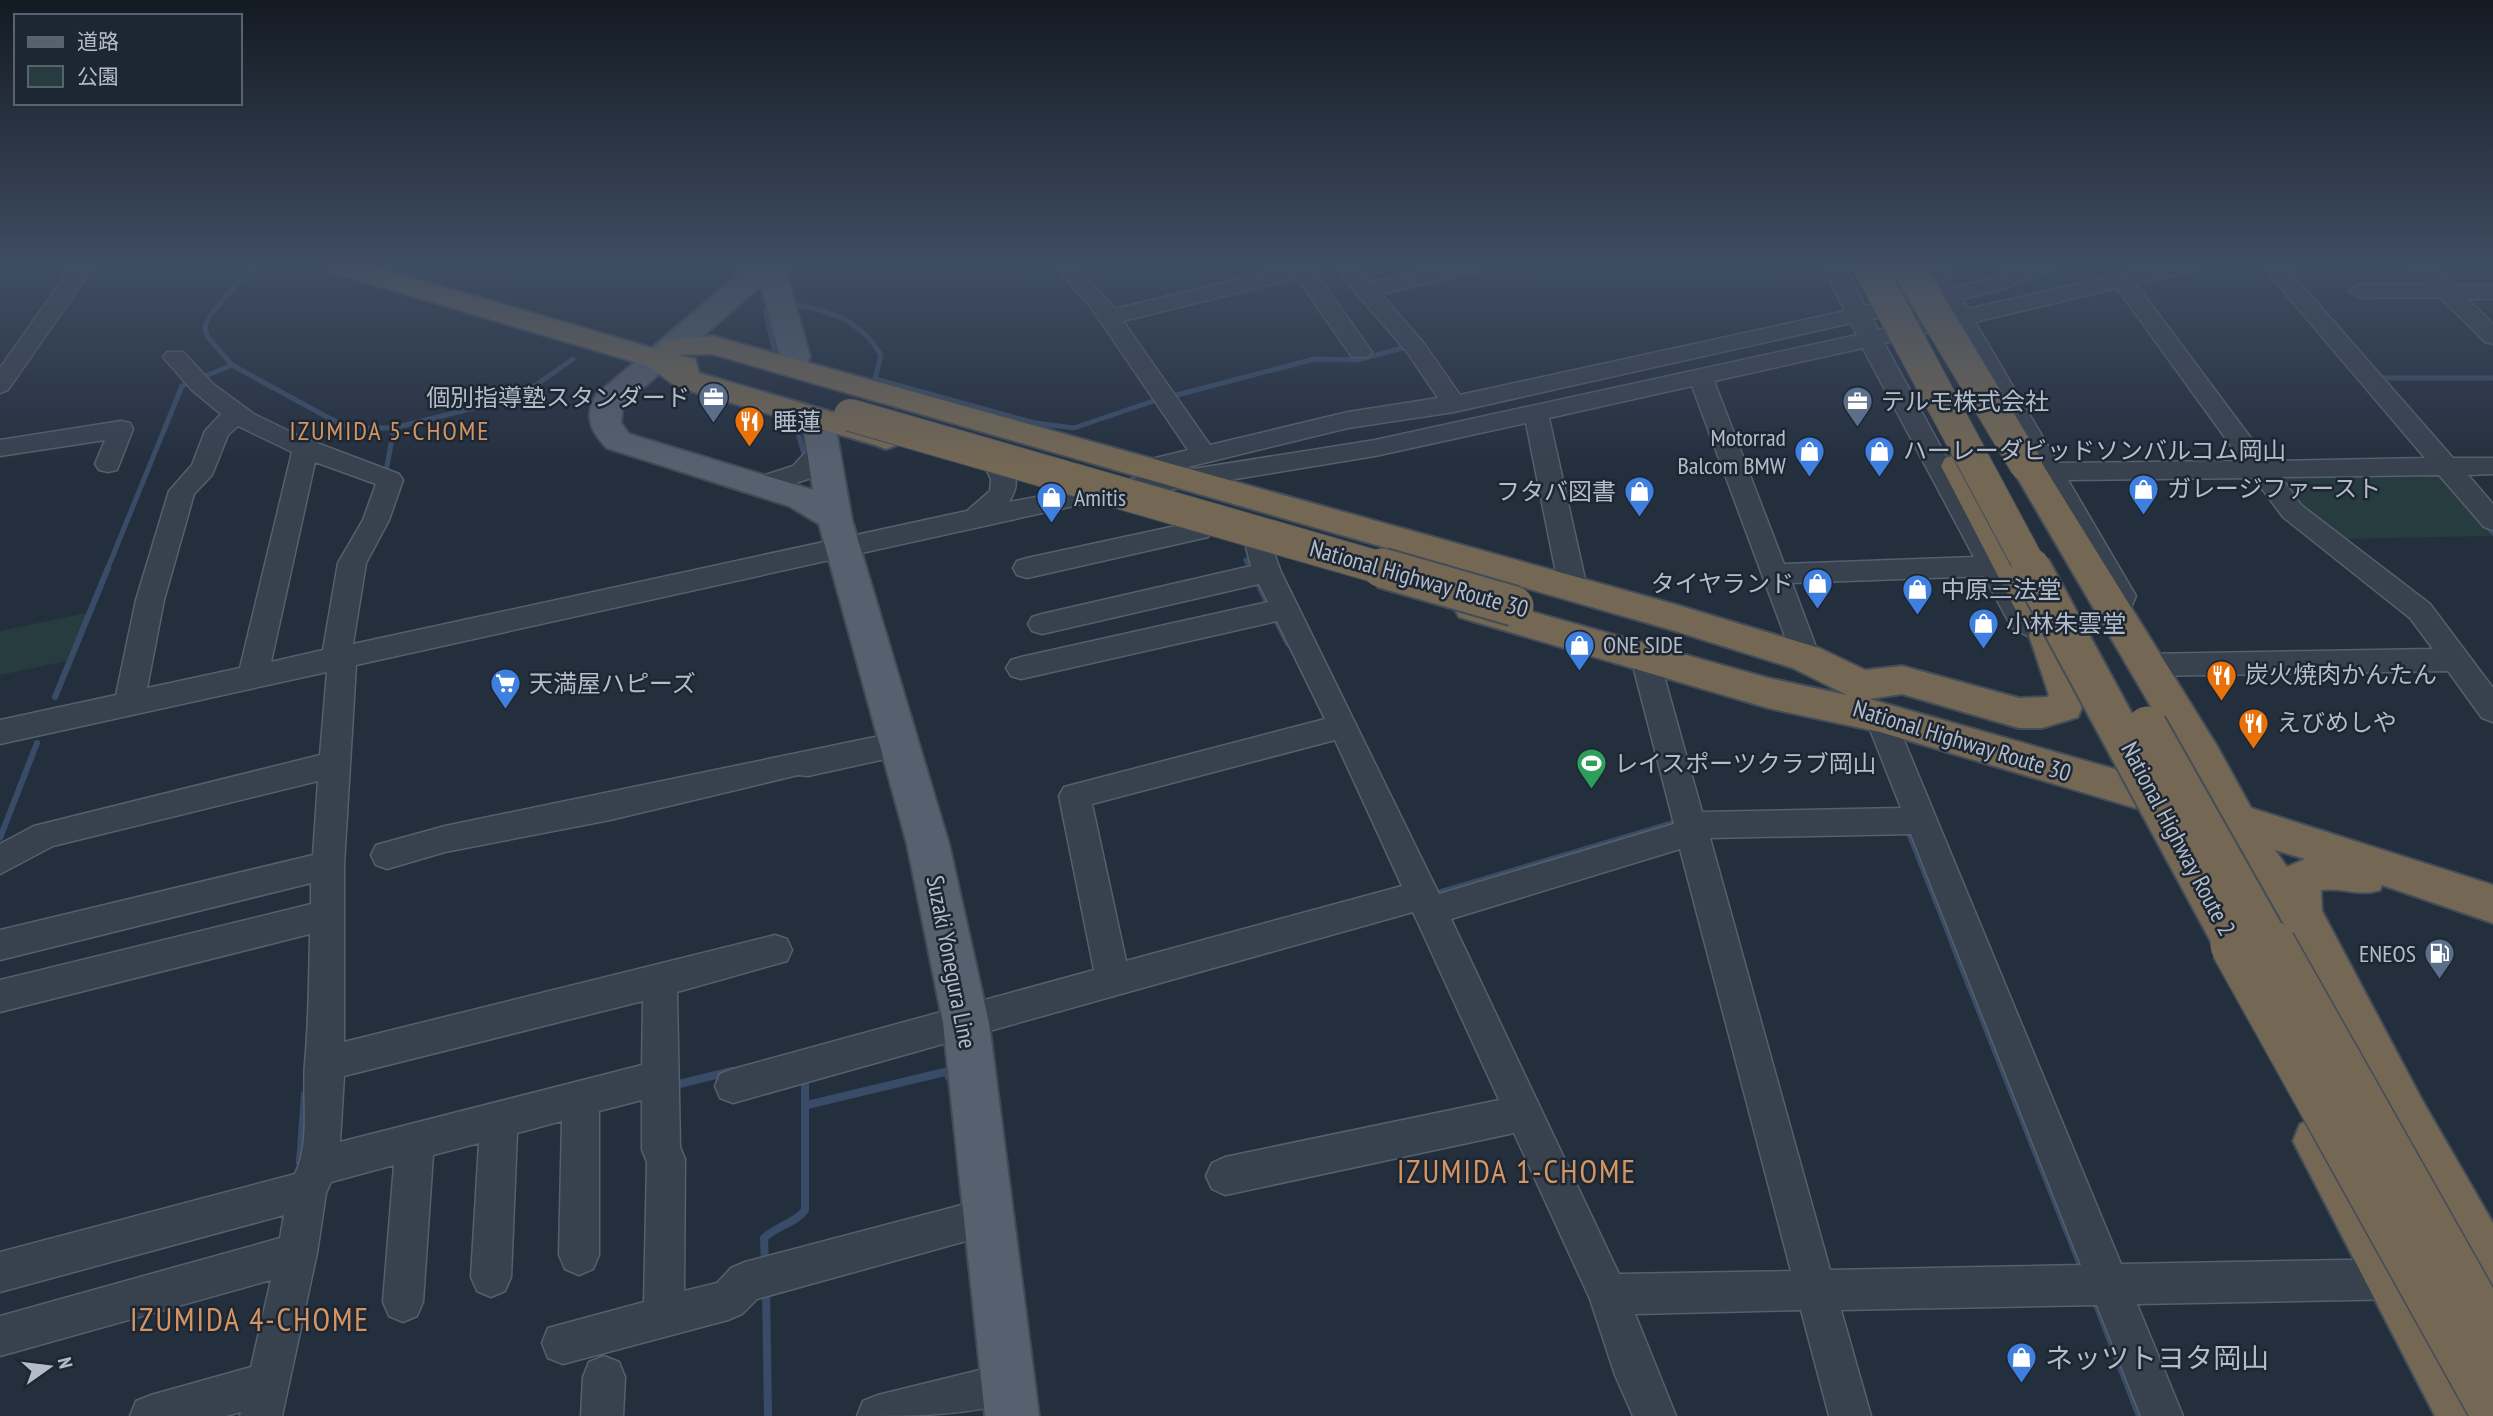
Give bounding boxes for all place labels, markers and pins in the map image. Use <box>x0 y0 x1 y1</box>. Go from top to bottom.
office icon: 個別指導塾スタンダード <box>696 381 730 425</box>
place label: 個別指導塾スタンダード <box>426 382 690 413</box>
office icon: テルモ株式会社 <box>1841 385 1875 429</box>
place label: テルモ株式会社 <box>1881 386 2049 417</box>
restaurant icon: 睡蓮 <box>733 405 767 449</box>
place label: 睡蓮 <box>773 406 821 437</box>
place label: Motorrad Balcom BMW <box>1678 422 1786 481</box>
shop icon: ハーレーダビッドソンバルコム岡山 <box>1863 434 1897 478</box>
shop icon: Motorrad Balcom BMW <box>1792 435 1826 479</box>
place label: ハーレーダビッドソンバルコム岡山 <box>1903 435 2287 466</box>
shop icon: ガレージファースト <box>2127 472 2161 516</box>
place label: ガレージファースト <box>2167 473 2381 504</box>
shop icon: フタバ図書 <box>1622 475 1656 519</box>
place label: フタバ図書 <box>1496 476 1616 507</box>
shop icon: Amitis <box>1034 481 1068 525</box>
place label: Amitis <box>1074 482 1126 513</box>
shop icon: タイヤランド <box>1800 567 1834 611</box>
place label: タイヤランド <box>1651 568 1794 599</box>
shop icon: 中原三法堂 <box>1901 573 1935 617</box>
place label: 中原三法堂 <box>1941 574 2061 605</box>
shop icon: 小林朱雲堂 <box>1966 607 2000 651</box>
place label: 小林朱雲堂 <box>2006 608 2126 639</box>
shop icon: ONE SIDE <box>1563 628 1597 672</box>
place label: ONE SIDE <box>1603 629 1683 660</box>
restaurant icon: 炭火焼肉かんたん <box>2205 658 2239 702</box>
place label: 炭火焼肉かんたん <box>2245 659 2437 690</box>
supermarket icon: 天満屋ハピーズ <box>489 667 523 711</box>
place label: 天満屋ハピーズ <box>529 668 696 699</box>
restaurant icon: えびめしや <box>2237 706 2271 750</box>
place label: えびめしや <box>2277 707 2397 738</box>
sports icon: レイスポーツクラブ岡山 <box>1574 747 1608 791</box>
place label: レイスポーツクラブ岡山 <box>1614 748 1877 779</box>
fuel station icon: ENEOS <box>2422 937 2456 981</box>
place label: ENEOS <box>2359 938 2416 969</box>
place label: ネッツトヨタ岡山 <box>2045 1339 2269 1376</box>
shop icon: ネッツトヨタ岡山 <box>2005 1341 2039 1385</box>

